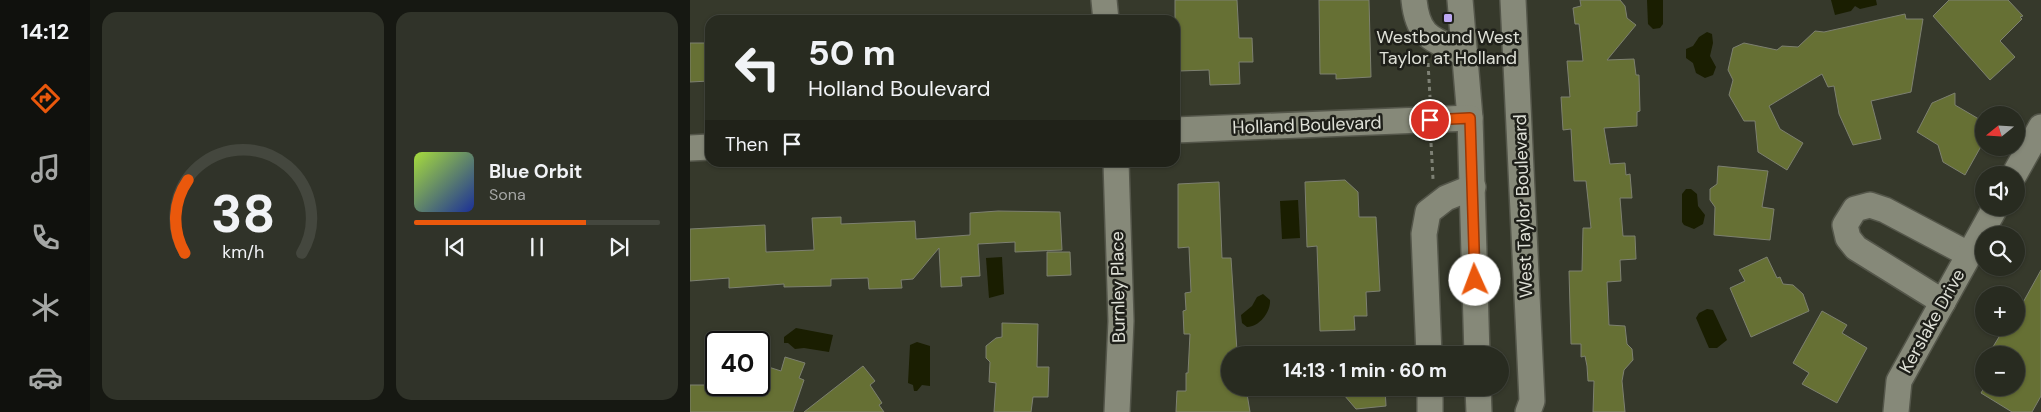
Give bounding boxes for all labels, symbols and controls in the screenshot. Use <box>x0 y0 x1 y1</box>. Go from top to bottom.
marker: Westbound West Taylor at Holland <box>1442 12 1454 24</box>
text: 14:12 <box>21 17 69 46</box>
place label: Westbound West Taylor at Holland <box>1376 25 1520 70</box>
text: 50 m <box>808 30 896 76</box>
icon: left <box>725 35 790 100</box>
text: Holland Boulevard <box>808 74 991 103</box>
icon: directions <box>28 81 63 116</box>
pin <box>1409 99 1451 141</box>
icon: arrive <box>1416 106 1444 134</box>
north arrow <box>1975 106 2025 156</box>
map controls <box>1975 106 2025 396</box>
street label: Holland Boulevard <box>1232 110 1382 140</box>
street label: West Taylor Boulevard <box>1508 114 1538 298</box>
icon: arrive <box>778 130 806 158</box>
text: Then <box>725 132 768 157</box>
icon: music <box>28 151 63 186</box>
text: Blue Orbit <box>489 159 582 184</box>
button: sound <box>1975 166 2025 216</box>
text: 38 <box>211 180 275 248</box>
text: Sona <box>489 184 526 205</box>
icon: phone <box>28 220 63 255</box>
button: search <box>1975 226 2025 276</box>
street label: Burnley Place <box>1105 231 1131 343</box>
icon: previous <box>441 233 469 261</box>
icon: pause <box>523 233 551 261</box>
icon: next <box>605 233 633 261</box>
text: km/h <box>222 240 264 264</box>
position arrow <box>1448 253 1500 305</box>
street label: Kerslake Drive <box>1893 265 1971 377</box>
button: + <box>1975 286 2025 336</box>
icon: climate <box>28 290 63 325</box>
speed limit sign: 40 <box>705 331 770 396</box>
button: − <box>1975 346 2025 396</box>
text: 14:13 · 1 min · 60 m <box>1283 358 1447 383</box>
icon: car <box>28 360 63 395</box>

